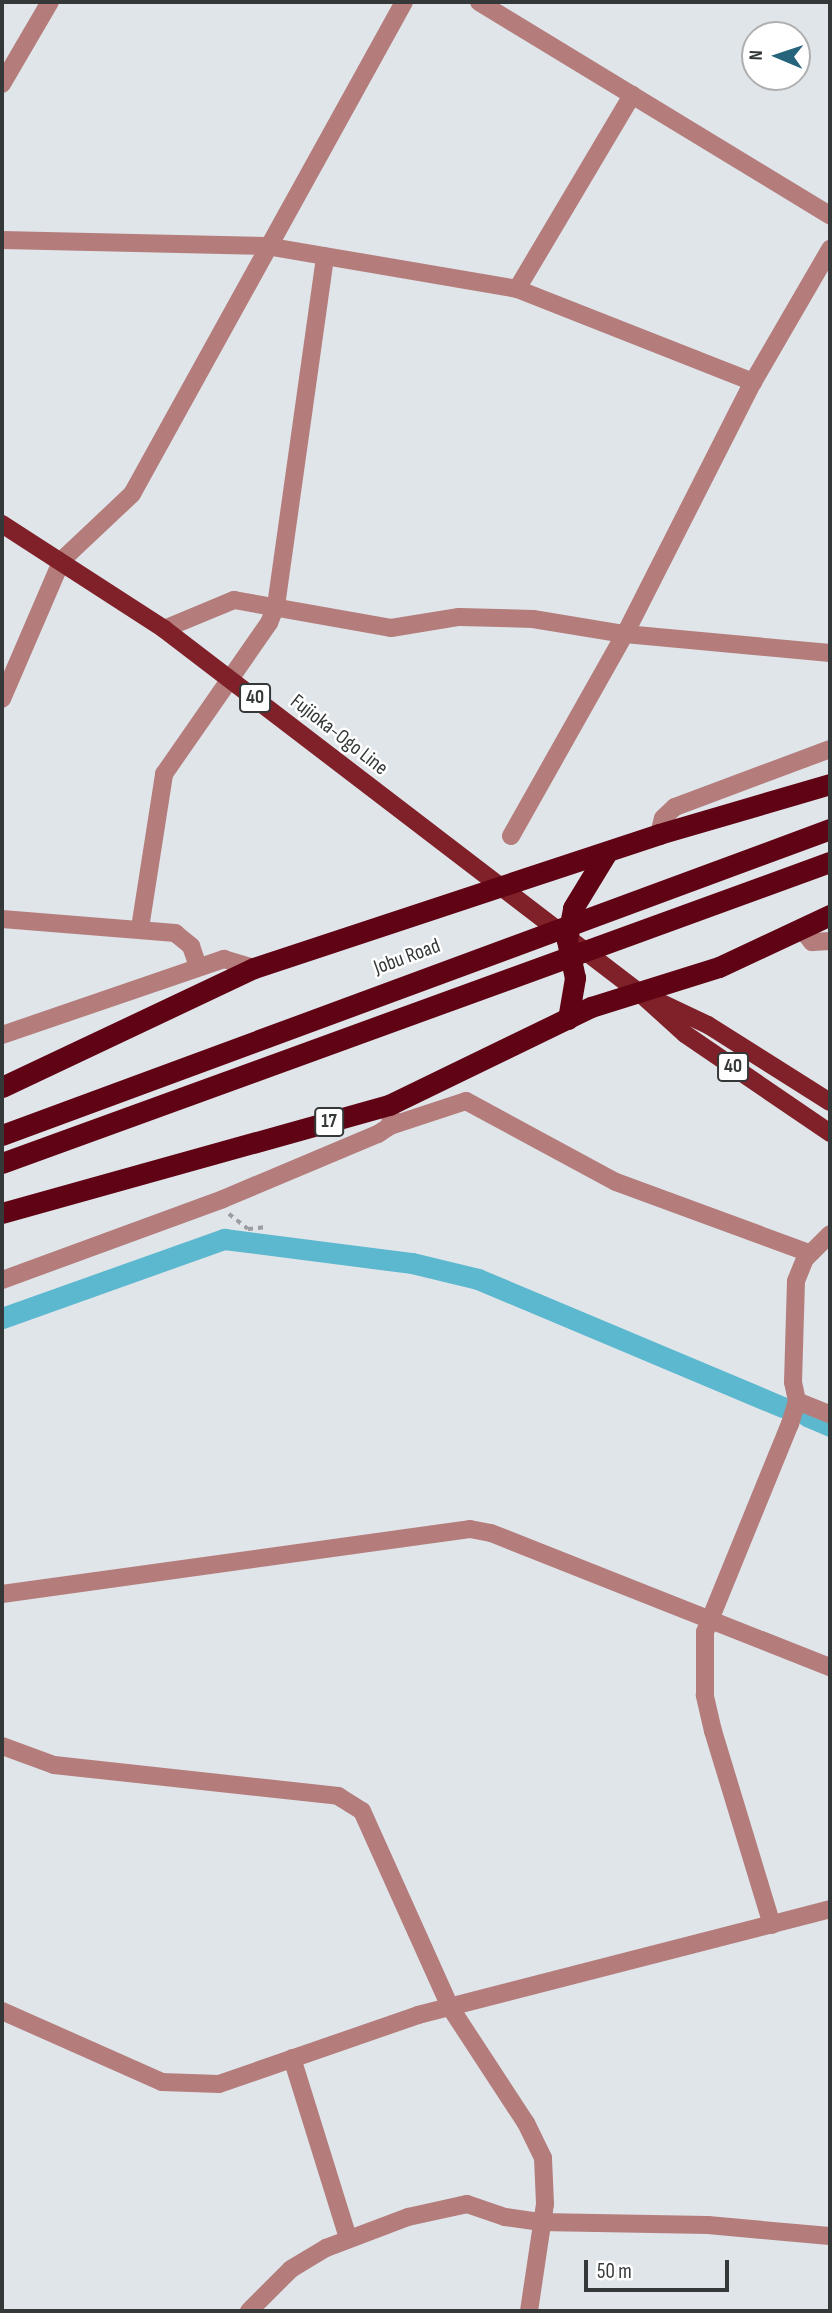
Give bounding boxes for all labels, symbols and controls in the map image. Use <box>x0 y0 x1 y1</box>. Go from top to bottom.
north arrow <box>741 21 811 91</box>
text: N <box>745 50 768 61</box>
road number: 40 <box>238 682 272 713</box>
street label: Fujioka-Ogo Line <box>285 689 393 781</box>
street label: Jobu Road <box>370 933 444 981</box>
road number: 40 <box>716 1051 750 1082</box>
road number: 17 <box>313 1106 345 1138</box>
scale bar <box>587 2246 732 2290</box>
text: 50 m <box>597 2259 632 2284</box>

